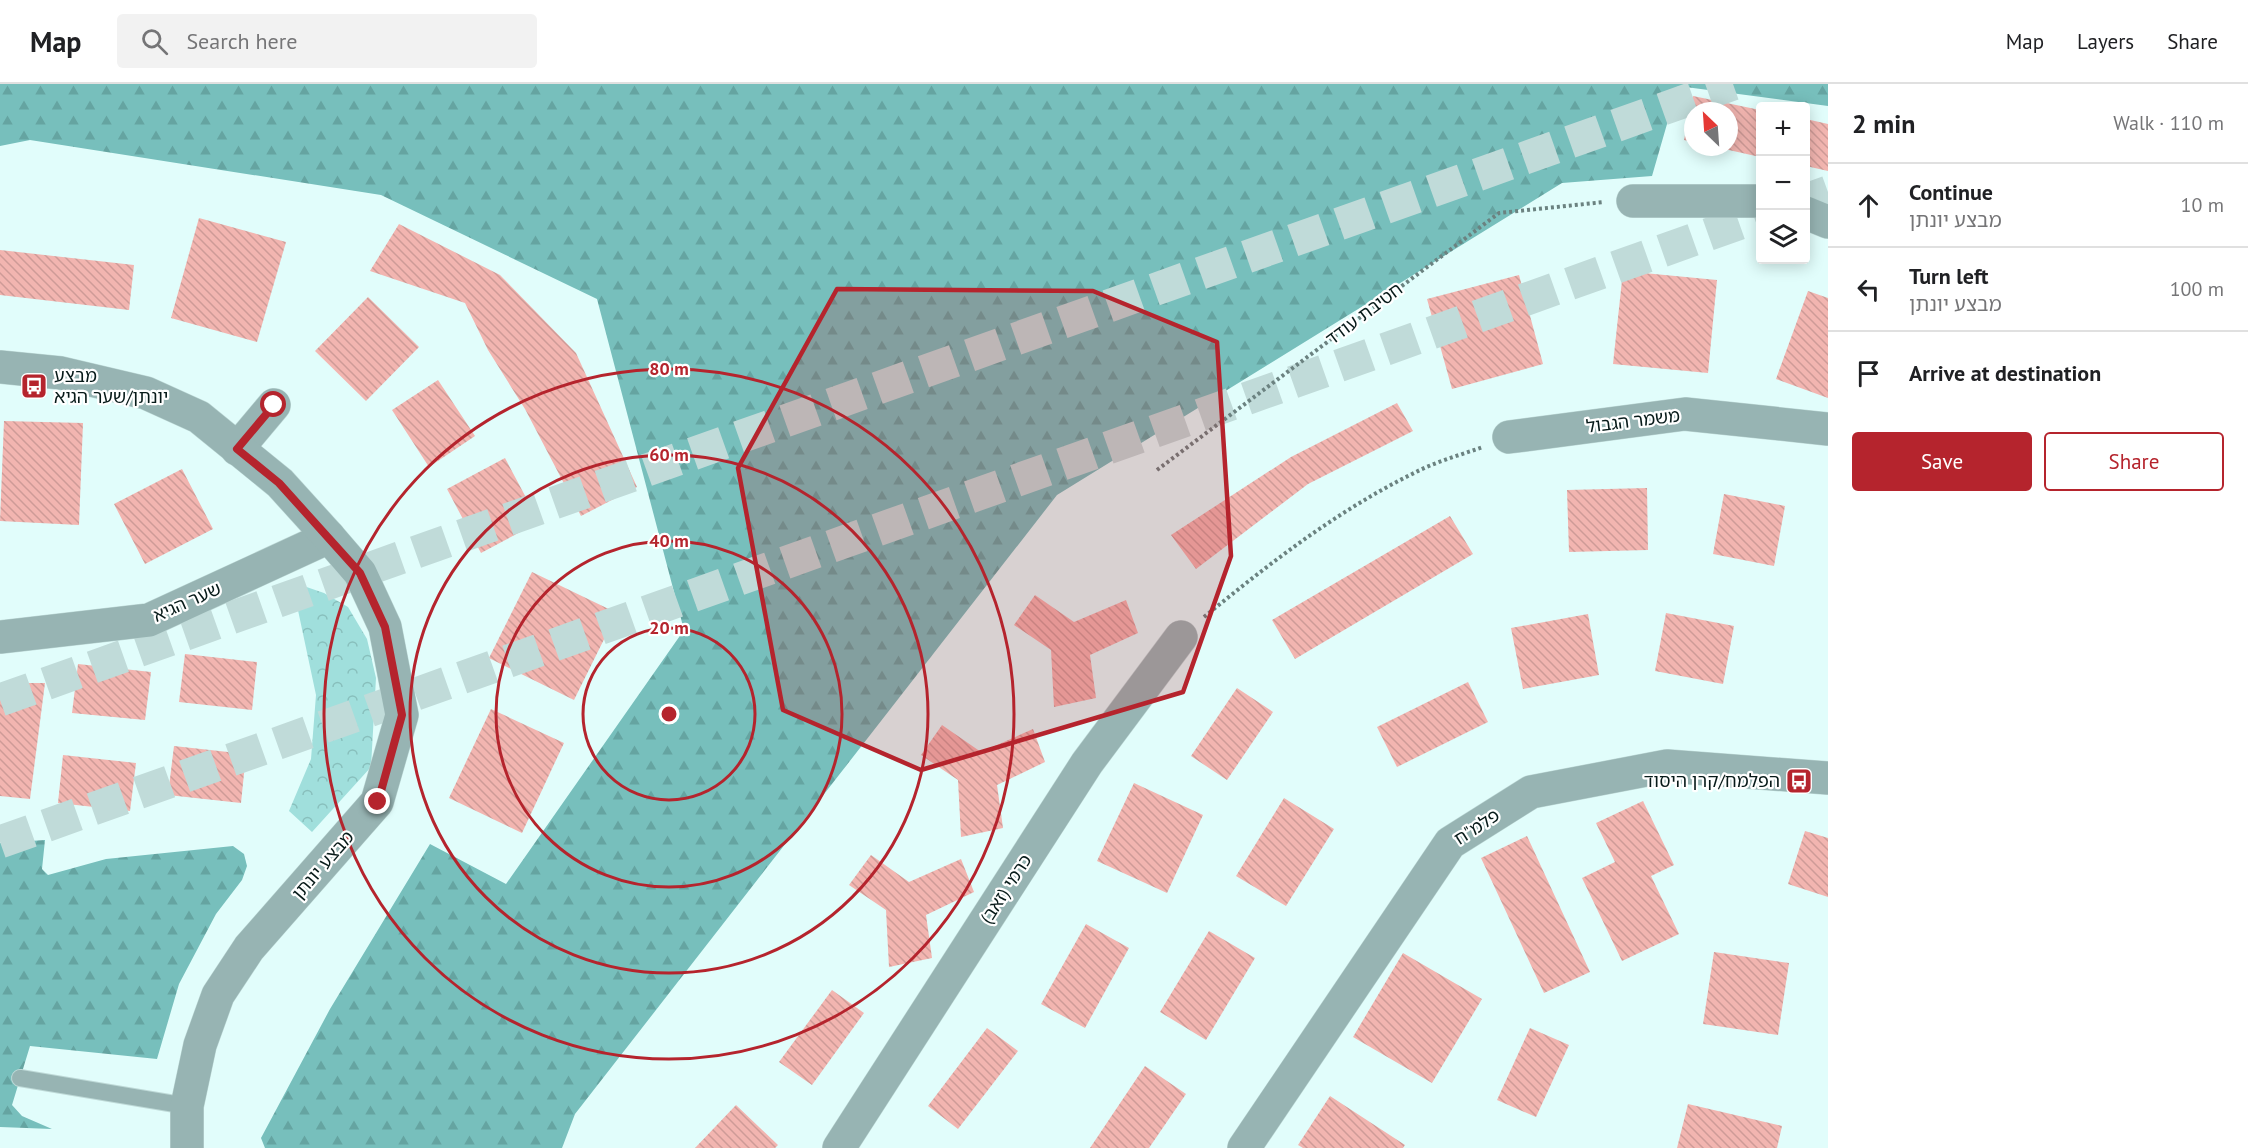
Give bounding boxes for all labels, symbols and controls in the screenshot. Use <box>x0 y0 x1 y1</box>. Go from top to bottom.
search box <box>117 14 537 68</box>
text: Map <box>30 23 81 60</box>
icon: search <box>138 25 171 58</box>
text: Search here <box>186 27 297 55</box>
text: Map <box>2006 28 2044 55</box>
text: Layers <box>2077 28 2134 55</box>
text: Share <box>2167 28 2218 55</box>
north arrow <box>1684 102 1738 156</box>
map controls <box>1756 102 1810 264</box>
button: + <box>1756 102 1810 156</box>
text: 2 min <box>1852 107 1915 140</box>
text: Walk · 110 m <box>2113 110 2224 136</box>
button: − <box>1756 156 1810 210</box>
text: Continue <box>1909 178 1993 206</box>
icon: ahead <box>1852 189 1885 222</box>
text: 10 m <box>2181 192 2224 218</box>
text: מבצע יונתן <box>1909 207 2002 233</box>
button: layers <box>1756 210 1810 264</box>
text: Turn left <box>1909 262 1989 290</box>
icon: left <box>1852 273 1885 306</box>
text: 100 m <box>2170 276 2224 302</box>
street label: חטיבת עודד <box>1321 277 1407 350</box>
text: מבצע יונתן <box>1909 291 2002 317</box>
text: 80 m <box>649 357 689 380</box>
icon: arrive <box>1852 357 1885 390</box>
text: Arrive at destination <box>1909 359 2101 387</box>
place label: מבצע יונתן/שער הגיא <box>54 364 168 408</box>
bus stop icon: מבצע יונתן/שער הגיא <box>19 371 49 401</box>
route start <box>260 391 286 417</box>
street label: משמר הגבול <box>1585 403 1681 438</box>
button: Save <box>1852 432 2032 491</box>
button: Share <box>2044 432 2224 491</box>
text: 60 m <box>649 443 689 466</box>
text: 40 m <box>649 529 689 552</box>
street label: שער הגיא <box>149 576 224 627</box>
text: 20 m <box>649 616 689 639</box>
centre of rings <box>659 704 679 724</box>
bus stop icon: הפלמח/קרן היסוד <box>1784 766 1814 796</box>
place label: הפלמח/קרן היסוד <box>1644 769 1780 792</box>
route end <box>364 788 390 814</box>
street label: פלמ"ח <box>1450 803 1504 850</box>
street label: מבצע יונתן <box>287 826 359 904</box>
street label: כרמי (זאב) <box>975 850 1037 928</box>

